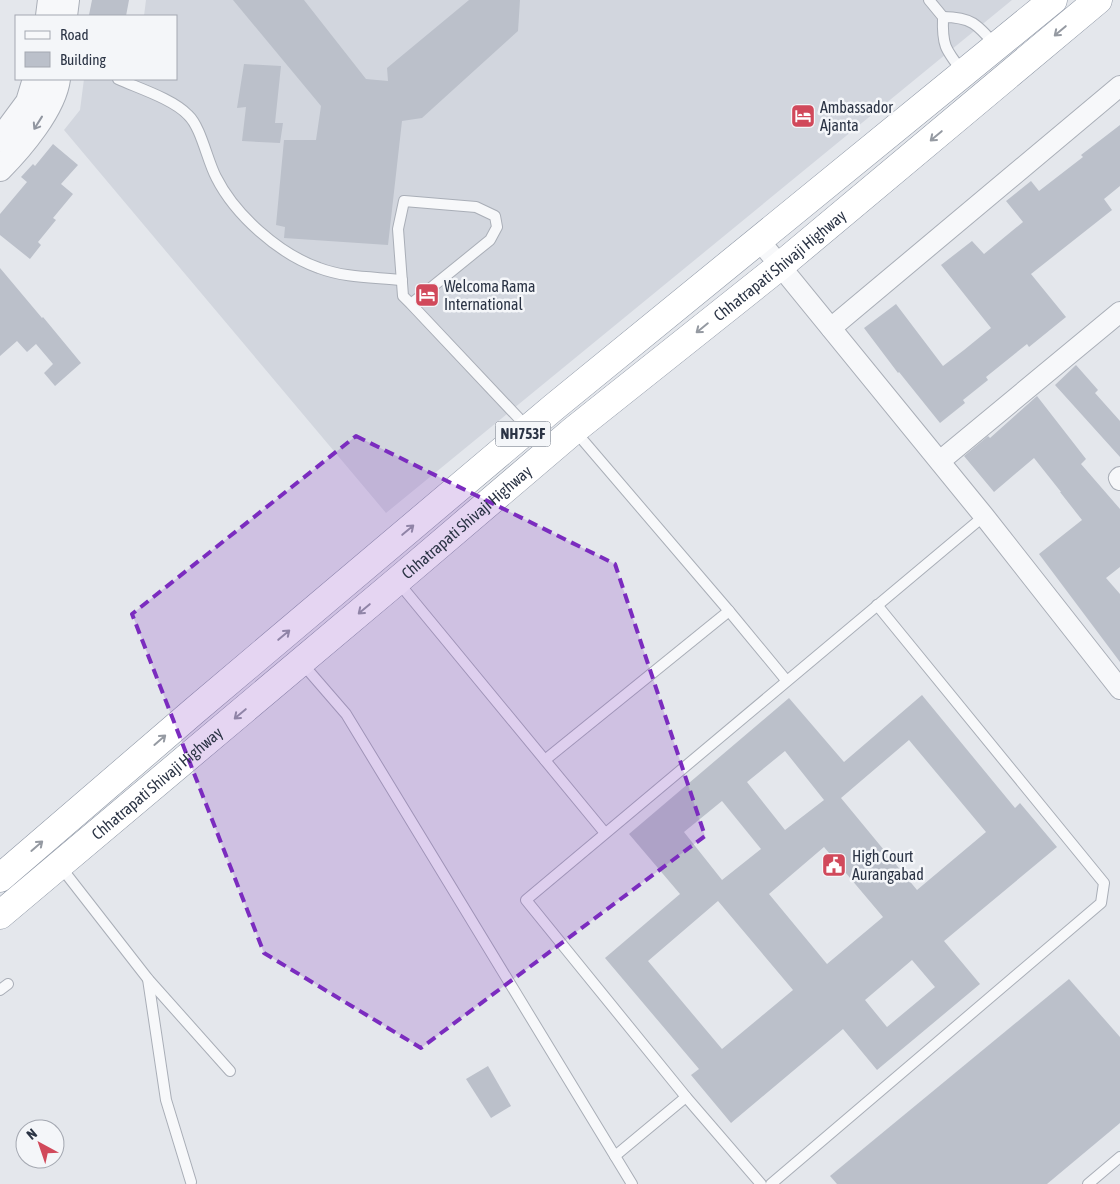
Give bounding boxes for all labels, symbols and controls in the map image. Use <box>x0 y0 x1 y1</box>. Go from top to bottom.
legend <box>15 15 178 80</box>
text: Road <box>60 26 89 43</box>
one-way arrow <box>1054 26 1067 37</box>
text: Building <box>60 51 106 68</box>
place label: Ambassador Ajanta <box>820 98 893 135</box>
hotel icon: Ambassador Ajanta <box>790 103 816 129</box>
one-way arrow <box>33 115 43 129</box>
one-way arrow <box>930 130 943 141</box>
street label: Chhatrapati Shivaji Highway <box>710 206 850 324</box>
place label: Welcoma Rama International <box>444 277 535 313</box>
hotel icon: Welcoma Rama International <box>414 282 440 308</box>
one-way arrow <box>696 322 709 333</box>
road number: NH753F <box>496 422 550 446</box>
street label: Chhatrapati Shivaji Highway <box>398 461 536 582</box>
one-way arrow <box>402 525 415 536</box>
one-way arrow <box>358 604 371 615</box>
one-way arrow <box>277 630 290 641</box>
one-way arrow <box>233 708 246 719</box>
street label: Chhatrapati Shivaji Highway <box>88 723 227 843</box>
one-way arrow <box>153 735 166 746</box>
one-way arrow <box>30 841 43 852</box>
place label: High Court Aurangabad <box>852 847 924 884</box>
public building icon: High Court Aurangabad <box>821 852 847 878</box>
north arrow <box>15 1119 65 1169</box>
text: N <box>23 1125 40 1143</box>

